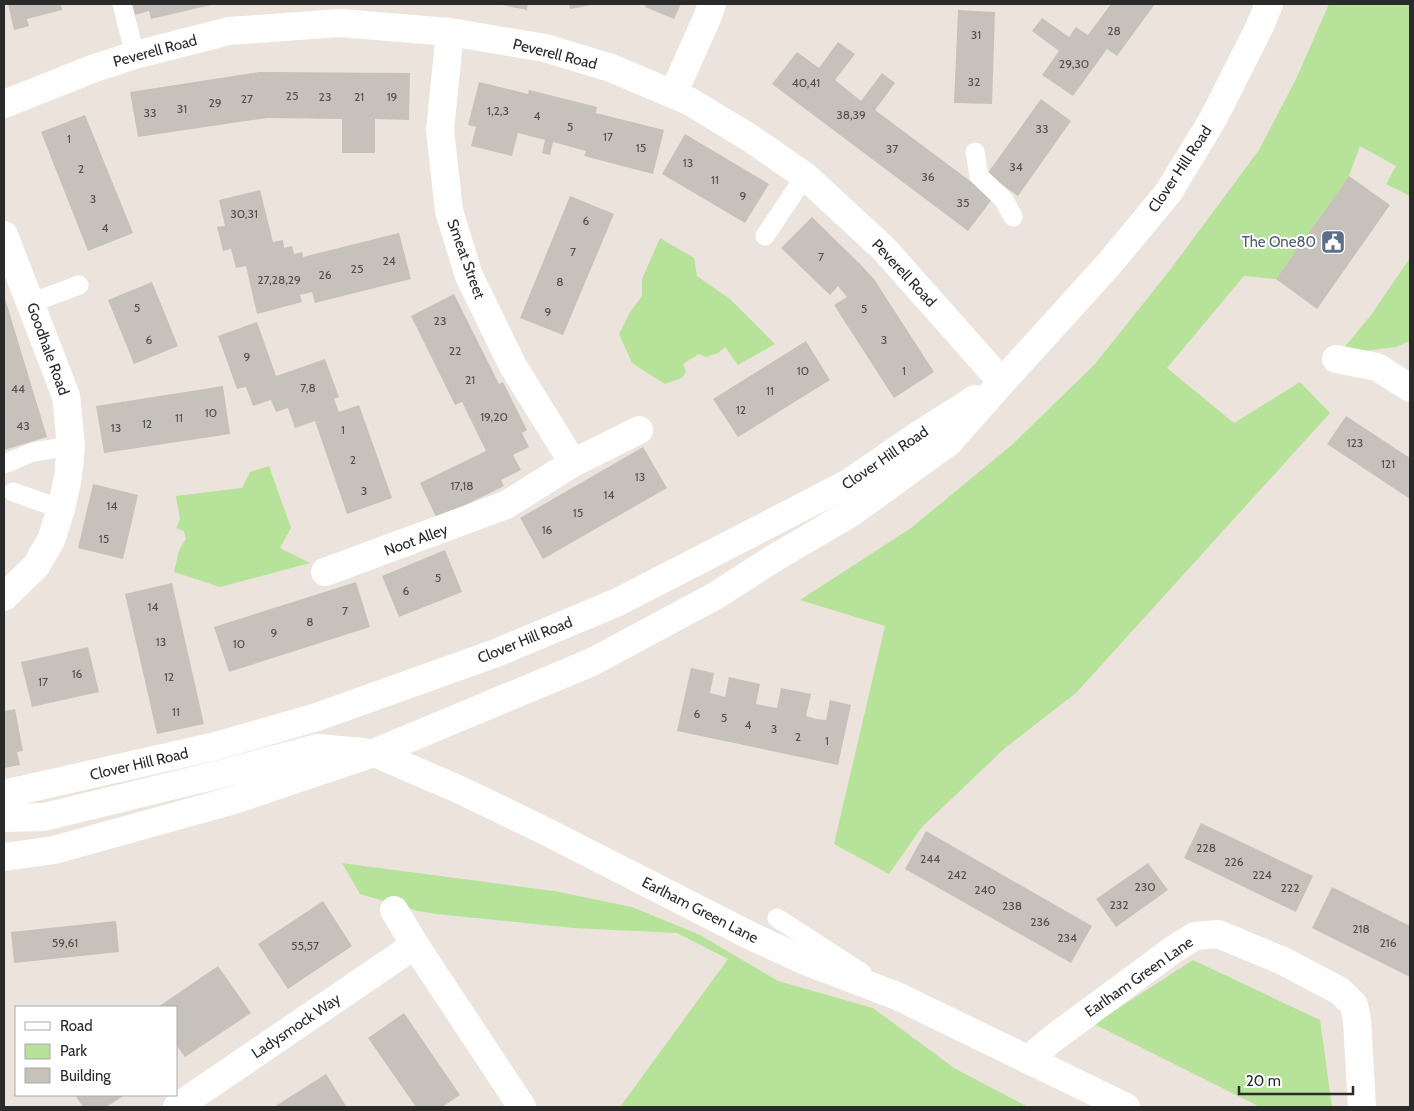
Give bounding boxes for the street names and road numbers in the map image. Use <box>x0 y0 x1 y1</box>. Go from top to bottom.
street label: Peverell Road <box>111 31 199 71</box>
street label: Peverell Road <box>511 35 599 73</box>
street label: Clover Hill Road <box>1144 122 1216 216</box>
street label: Smeat Street <box>443 217 489 301</box>
street label: Peverell Road <box>868 235 940 311</box>
street label: Goodhale Road <box>23 300 73 398</box>
street label: Clover Hill Road <box>838 422 932 494</box>
street label: Noot Alley <box>382 520 451 560</box>
street label: Clover Hill Road <box>475 613 575 667</box>
street label: Clover Hill Road <box>88 744 190 784</box>
street label: Earlham Green Lane <box>639 873 761 947</box>
street label: Earlham Green Lane <box>1081 933 1197 1021</box>
street label: Ladysmock Way <box>248 989 344 1062</box>

